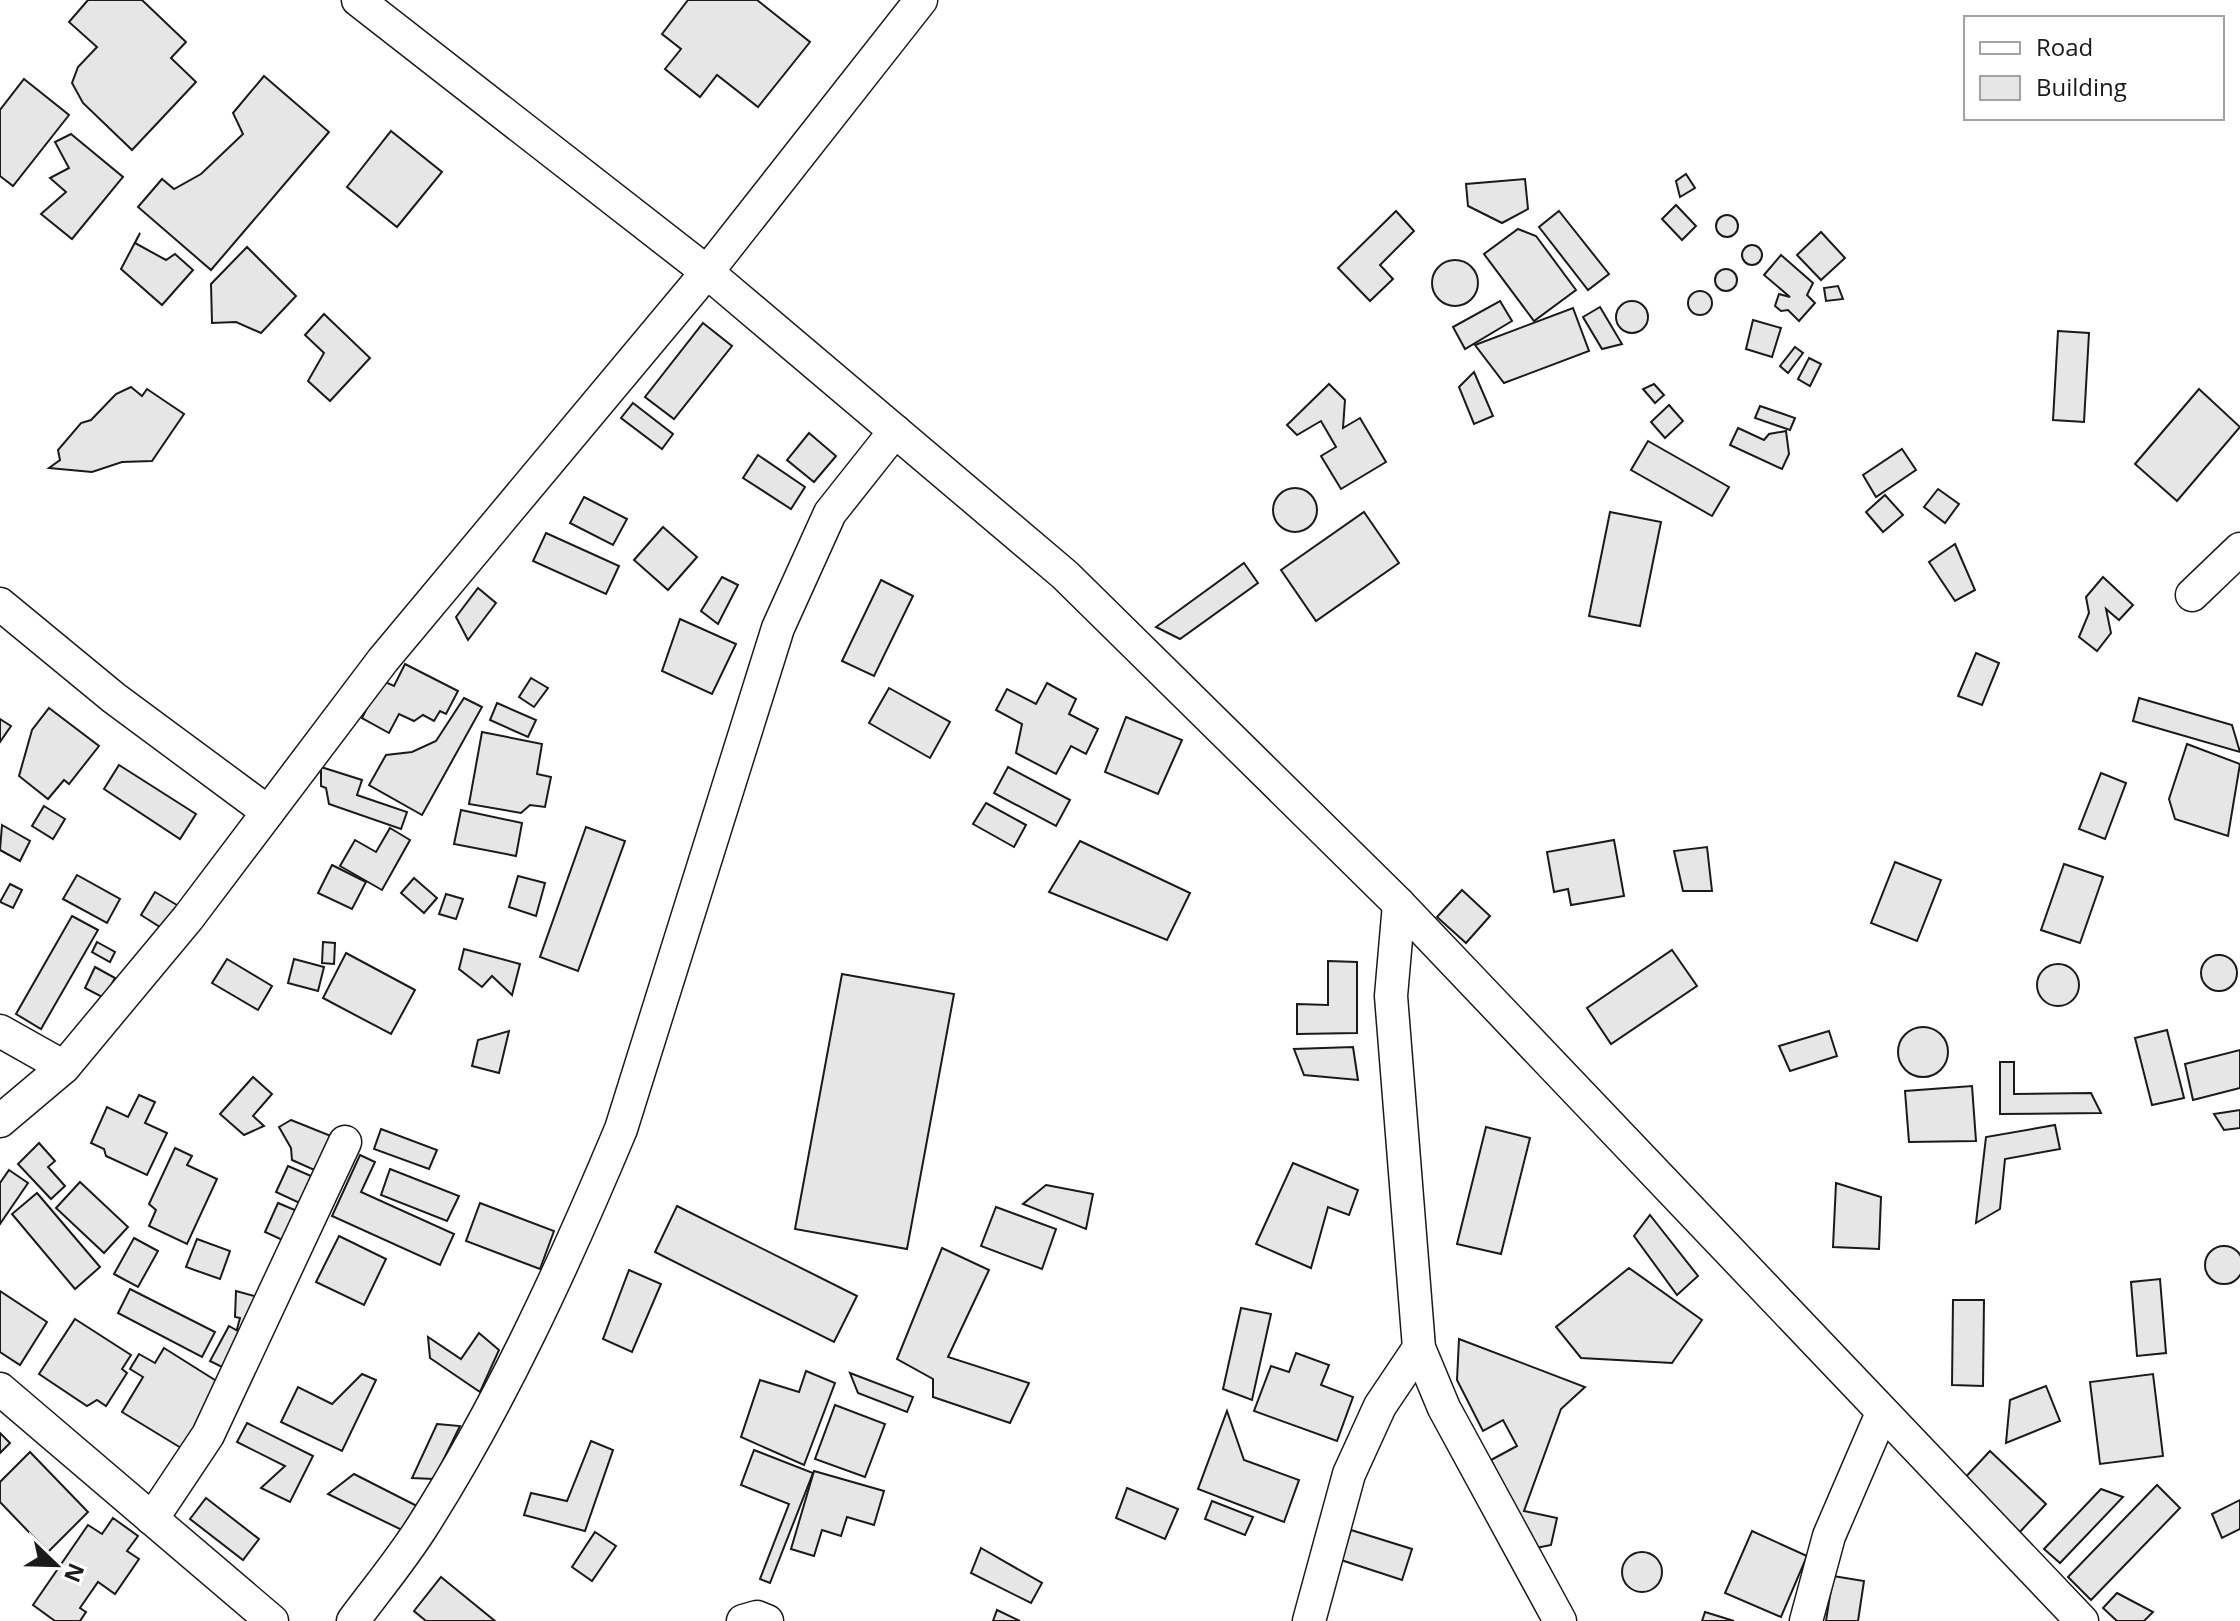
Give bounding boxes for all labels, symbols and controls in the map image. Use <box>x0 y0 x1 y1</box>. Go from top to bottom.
legend <box>1964 16 2224 120</box>
text: Road <box>2036 30 2093 63</box>
text: Building <box>2036 70 2127 103</box>
north arrow <box>16 1525 96 1605</box>
text: N <box>58 1559 93 1587</box>

